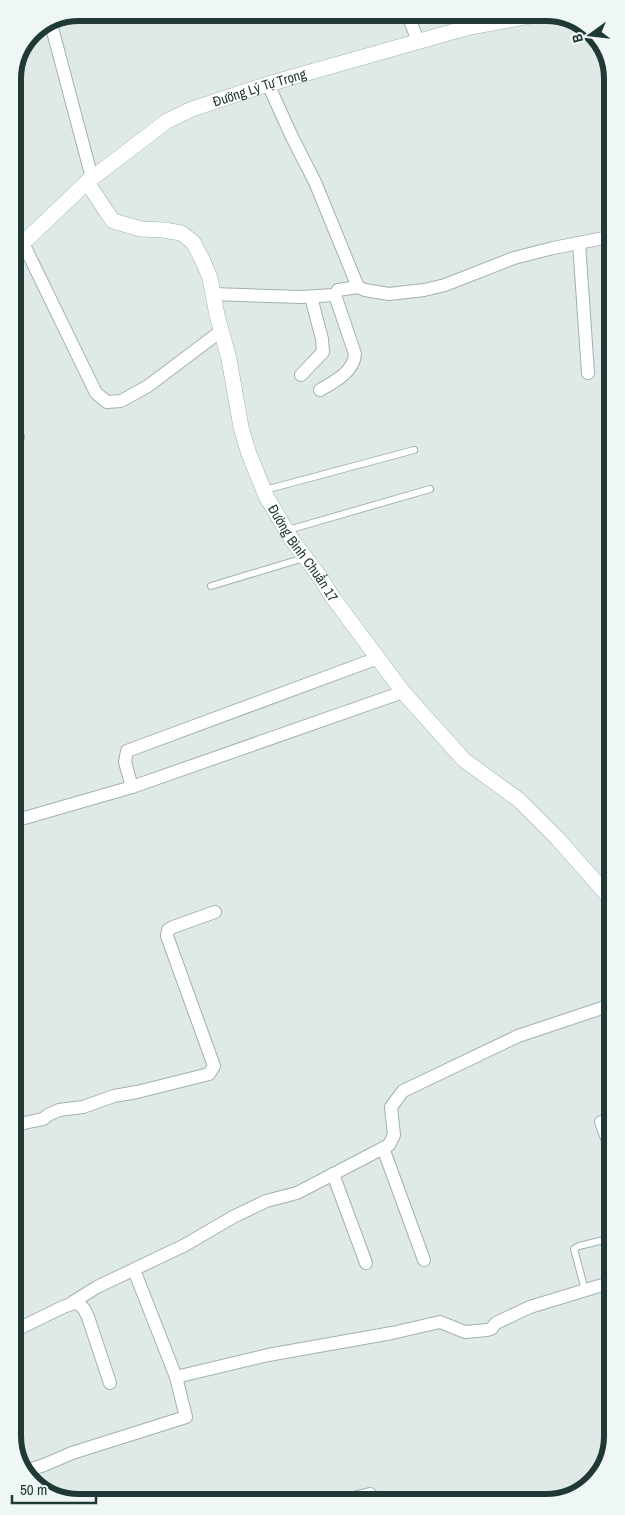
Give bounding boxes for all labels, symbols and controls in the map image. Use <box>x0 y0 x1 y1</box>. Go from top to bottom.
north arrow <box>565 10 615 60</box>
text: B <box>568 32 587 45</box>
street label: Đường Lý Tự Trọng <box>210 65 309 111</box>
street label: Đường Bình Chuẩn 17 <box>264 501 342 605</box>
scale bar <box>12 1472 96 1504</box>
text: 50 m <box>20 1479 47 1500</box>

